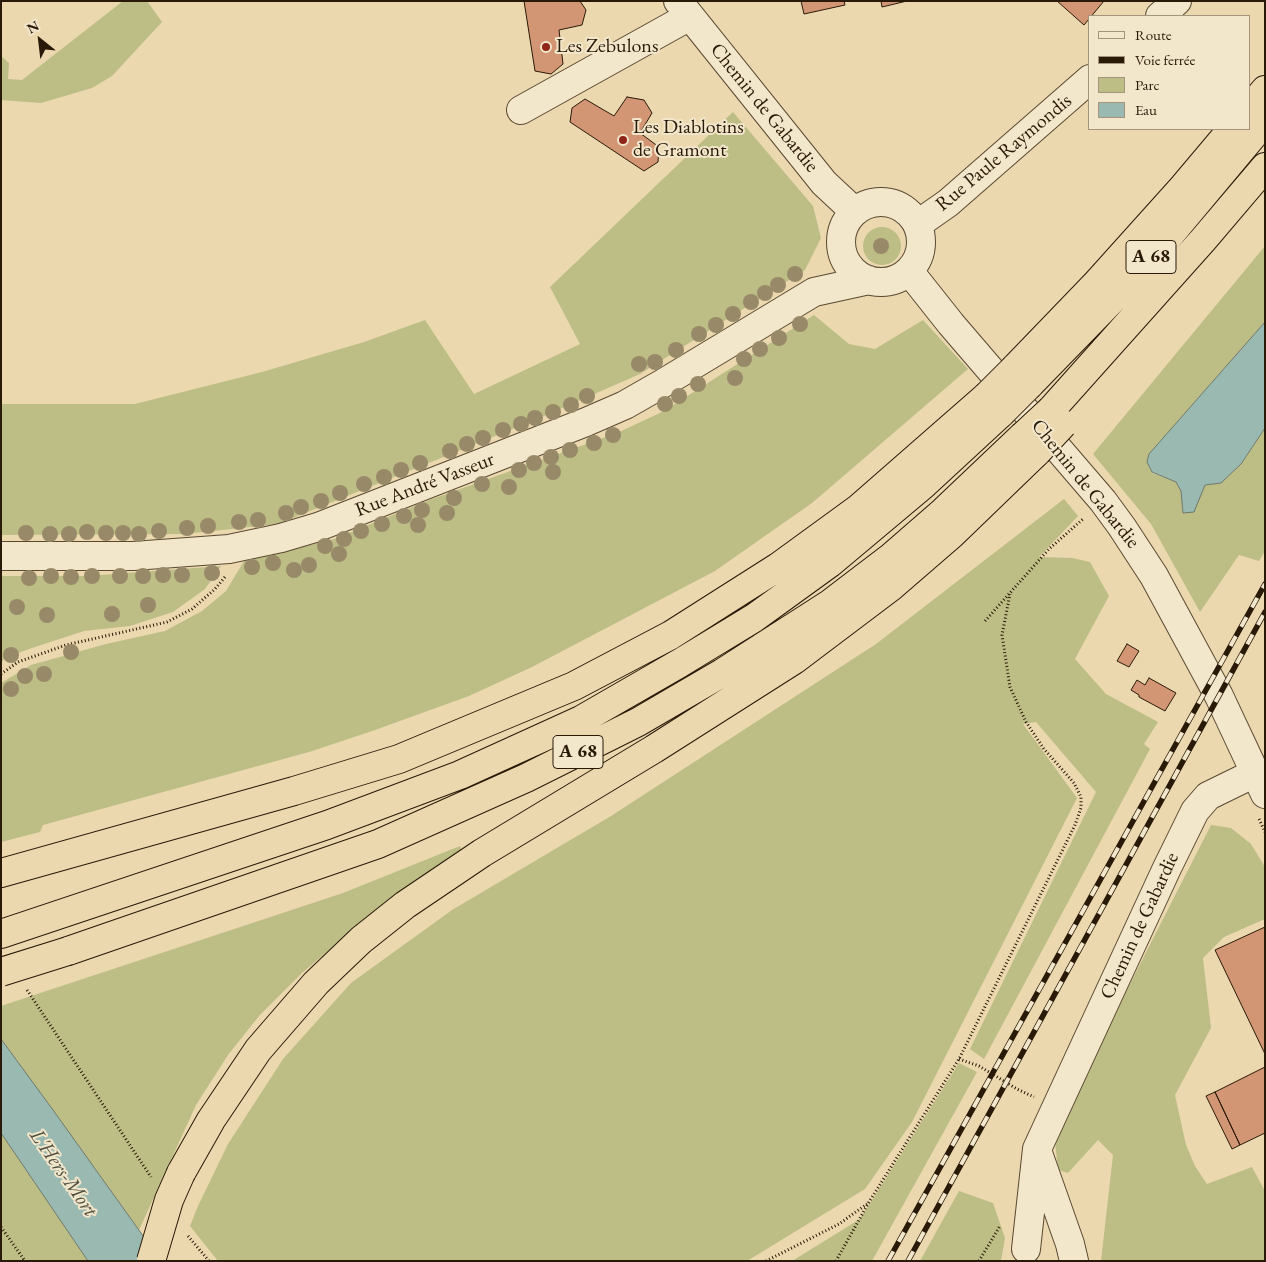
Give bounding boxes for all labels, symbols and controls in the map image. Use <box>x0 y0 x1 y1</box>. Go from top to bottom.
north arrow <box>15 15 65 65</box>
legend <box>1088 15 1251 130</box>
text: N <box>23 16 42 38</box>
text: Route <box>1135 25 1172 44</box>
place label: Les Zebulons <box>556 35 658 59</box>
street label: Chemin de Gabardie <box>705 39 823 177</box>
marker: Les Zebulons <box>540 41 552 53</box>
text: Voie ferrée <box>1135 50 1195 69</box>
text: Parc <box>1135 75 1160 94</box>
street label: Rue Paule Raymondis <box>931 89 1077 217</box>
text: Eau <box>1135 100 1157 119</box>
place label: Les Diablotins de Gramont <box>633 116 744 163</box>
marker: Les Diablotins de Gramont <box>617 134 629 146</box>
road number: A 68 <box>1126 240 1176 274</box>
street label: Chemin de Gabardie <box>1026 415 1144 553</box>
street label: Rue André Vasseur <box>352 447 498 523</box>
road number: A 68 <box>553 736 603 769</box>
street label: Chemin de Gabardie <box>1095 849 1185 1003</box>
water label: L'Hers-Mort <box>24 1124 102 1222</box>

